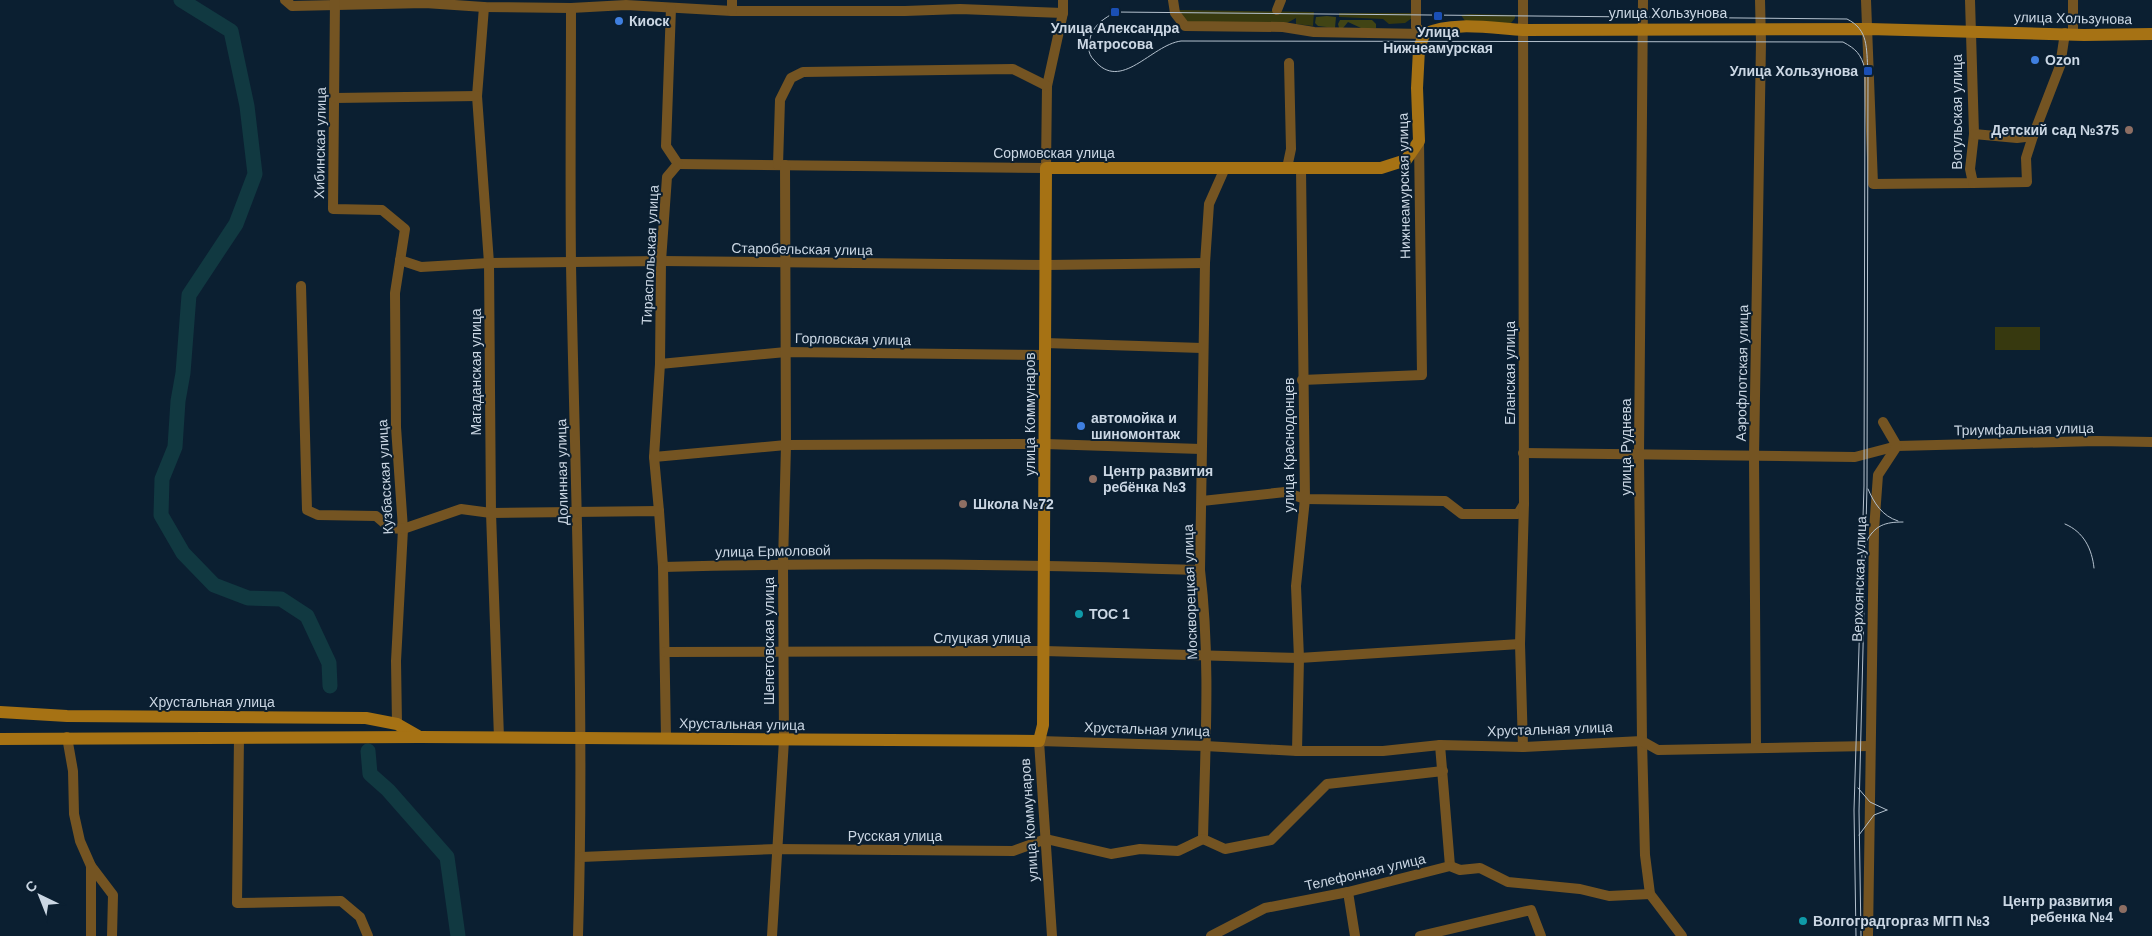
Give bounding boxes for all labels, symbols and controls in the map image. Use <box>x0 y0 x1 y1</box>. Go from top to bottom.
street label: улица Хользунова <box>1609 5 1727 21</box>
marker: Улица Александра Матросова <box>1109 6 1121 18</box>
street label: улица Хользунова <box>2014 9 2133 27</box>
marker: Улица Нижнеамурская <box>1432 10 1444 22</box>
place label: Киоск <box>629 13 670 29</box>
marker: Киоск <box>613 15 625 27</box>
place label: Улица Александра Матросова <box>1051 20 1180 52</box>
place label: Улица Нижнеамурская <box>1383 24 1493 56</box>
place label: Ozon <box>2045 52 2080 68</box>
street label: Вогульская улица <box>1949 54 1965 170</box>
marker: Ozon <box>2029 54 2041 66</box>
place label: Улица Хользунова <box>1730 63 1858 79</box>
marker: Улица Хользунова <box>1862 65 1874 77</box>
street label: Хибинская улица <box>311 87 329 199</box>
street label: Нижнеамурская улица <box>1395 113 1413 259</box>
place label: Детский сад №375 <box>1991 122 2119 138</box>
marker: Детский сад №375 <box>2123 124 2135 136</box>
street label: Сормовская улица <box>993 145 1115 161</box>
street label: Тираспольская улица <box>638 184 662 325</box>
street label: Старобельская улица <box>731 240 873 258</box>
street label: Аэрофлотская улица <box>1733 304 1751 442</box>
street label: Магаданская улица <box>468 308 484 436</box>
street label: Еланская улица <box>1502 321 1518 425</box>
street label: Горловская улица <box>795 330 911 348</box>
street label: улица Коммунаров <box>1022 352 1038 476</box>
street label: улица Краснодонцев <box>1281 377 1297 513</box>
street label: улица Руднева <box>1618 398 1634 496</box>
place label: автомойка и шиномонтаж <box>1091 410 1181 442</box>
street label: Долинная улица <box>553 418 571 525</box>
street label: Кузбасская улица <box>374 419 396 535</box>
marker: автомойка и шиномонтаж <box>1075 420 1087 432</box>
street label: Триумфальная улица <box>1954 420 2094 438</box>
place label: Центр развития ребёнка №3 <box>1103 463 1213 495</box>
marker: Центр развития ребёнка №3 <box>1087 473 1099 485</box>
place label: Школа №72 <box>973 496 1054 512</box>
marker: Школа №72 <box>957 498 969 510</box>
street label: Верхоянская улица <box>1849 516 1869 642</box>
street label: Москворецкая улица <box>1180 524 1200 660</box>
street label: улица Ермоловой <box>715 542 831 560</box>
street label: Шепетовская улица <box>761 577 777 705</box>
place label: ТОС 1 <box>1089 606 1130 622</box>
marker: ТОС 1 <box>1073 608 1085 620</box>
street label: Слуцкая улица <box>933 630 1031 646</box>
street label: Хрустальная улица <box>149 694 275 710</box>
street label: Хрустальная улица <box>679 715 805 733</box>
street label: Хрустальная улица <box>1084 719 1210 739</box>
street label: Хрустальная улица <box>1487 719 1613 739</box>
street label: улица Коммунаров <box>1017 758 1041 882</box>
street label: Русская улица <box>848 828 942 844</box>
street label: Телефонная улица <box>1303 850 1427 894</box>
north arrow <box>15 871 65 921</box>
text: С <box>22 877 40 896</box>
place label: Центр развития ребенка №4 <box>2003 893 2113 925</box>
marker: Центр развития ребенка №4 <box>2117 903 2129 915</box>
place label: Волгоградгоргаз МГП №3 <box>1813 913 1990 929</box>
marker: Волгоградгоргаз МГП №3 <box>1797 915 1809 927</box>

